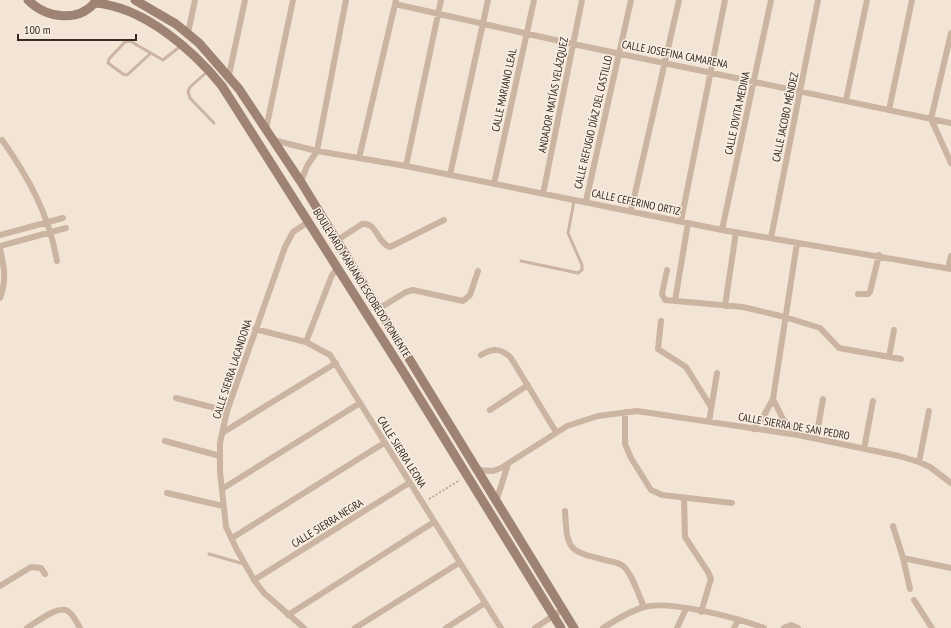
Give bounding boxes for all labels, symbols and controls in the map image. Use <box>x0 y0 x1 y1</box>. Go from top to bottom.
scale bar <box>18 16 136 42</box>
text: 100 m <box>24 22 51 37</box>
street label: ANDADOR MATÍAS VELÁZQUEZ <box>535 36 571 154</box>
street label: CALLE JOSEFINA CAMARENA <box>621 37 730 71</box>
street label: CALLE MARIANO LEAL <box>488 47 520 133</box>
street label: CALLE REFUGIO DÍAZ DEL CASTILLO <box>571 54 615 190</box>
street label: CALLE JOVITA MEDINA <box>721 69 753 156</box>
street label: CALLE JACOBO MÉNDEZ <box>769 71 801 163</box>
street label: CALLE CEFERINO ORTIZ <box>590 186 682 218</box>
street label: BOULEVARD MARIANO ESCOBEDO PONIENTE <box>310 206 414 360</box>
street label: CALLE SIERRA LACANDONA <box>209 317 255 421</box>
street label: CALLE SIERRA DE SAN PEDRO <box>737 409 851 443</box>
street label: CALLE SIERRA LEONA <box>374 413 430 491</box>
street label: CALLE SIERRA NEGRA <box>289 495 366 551</box>

